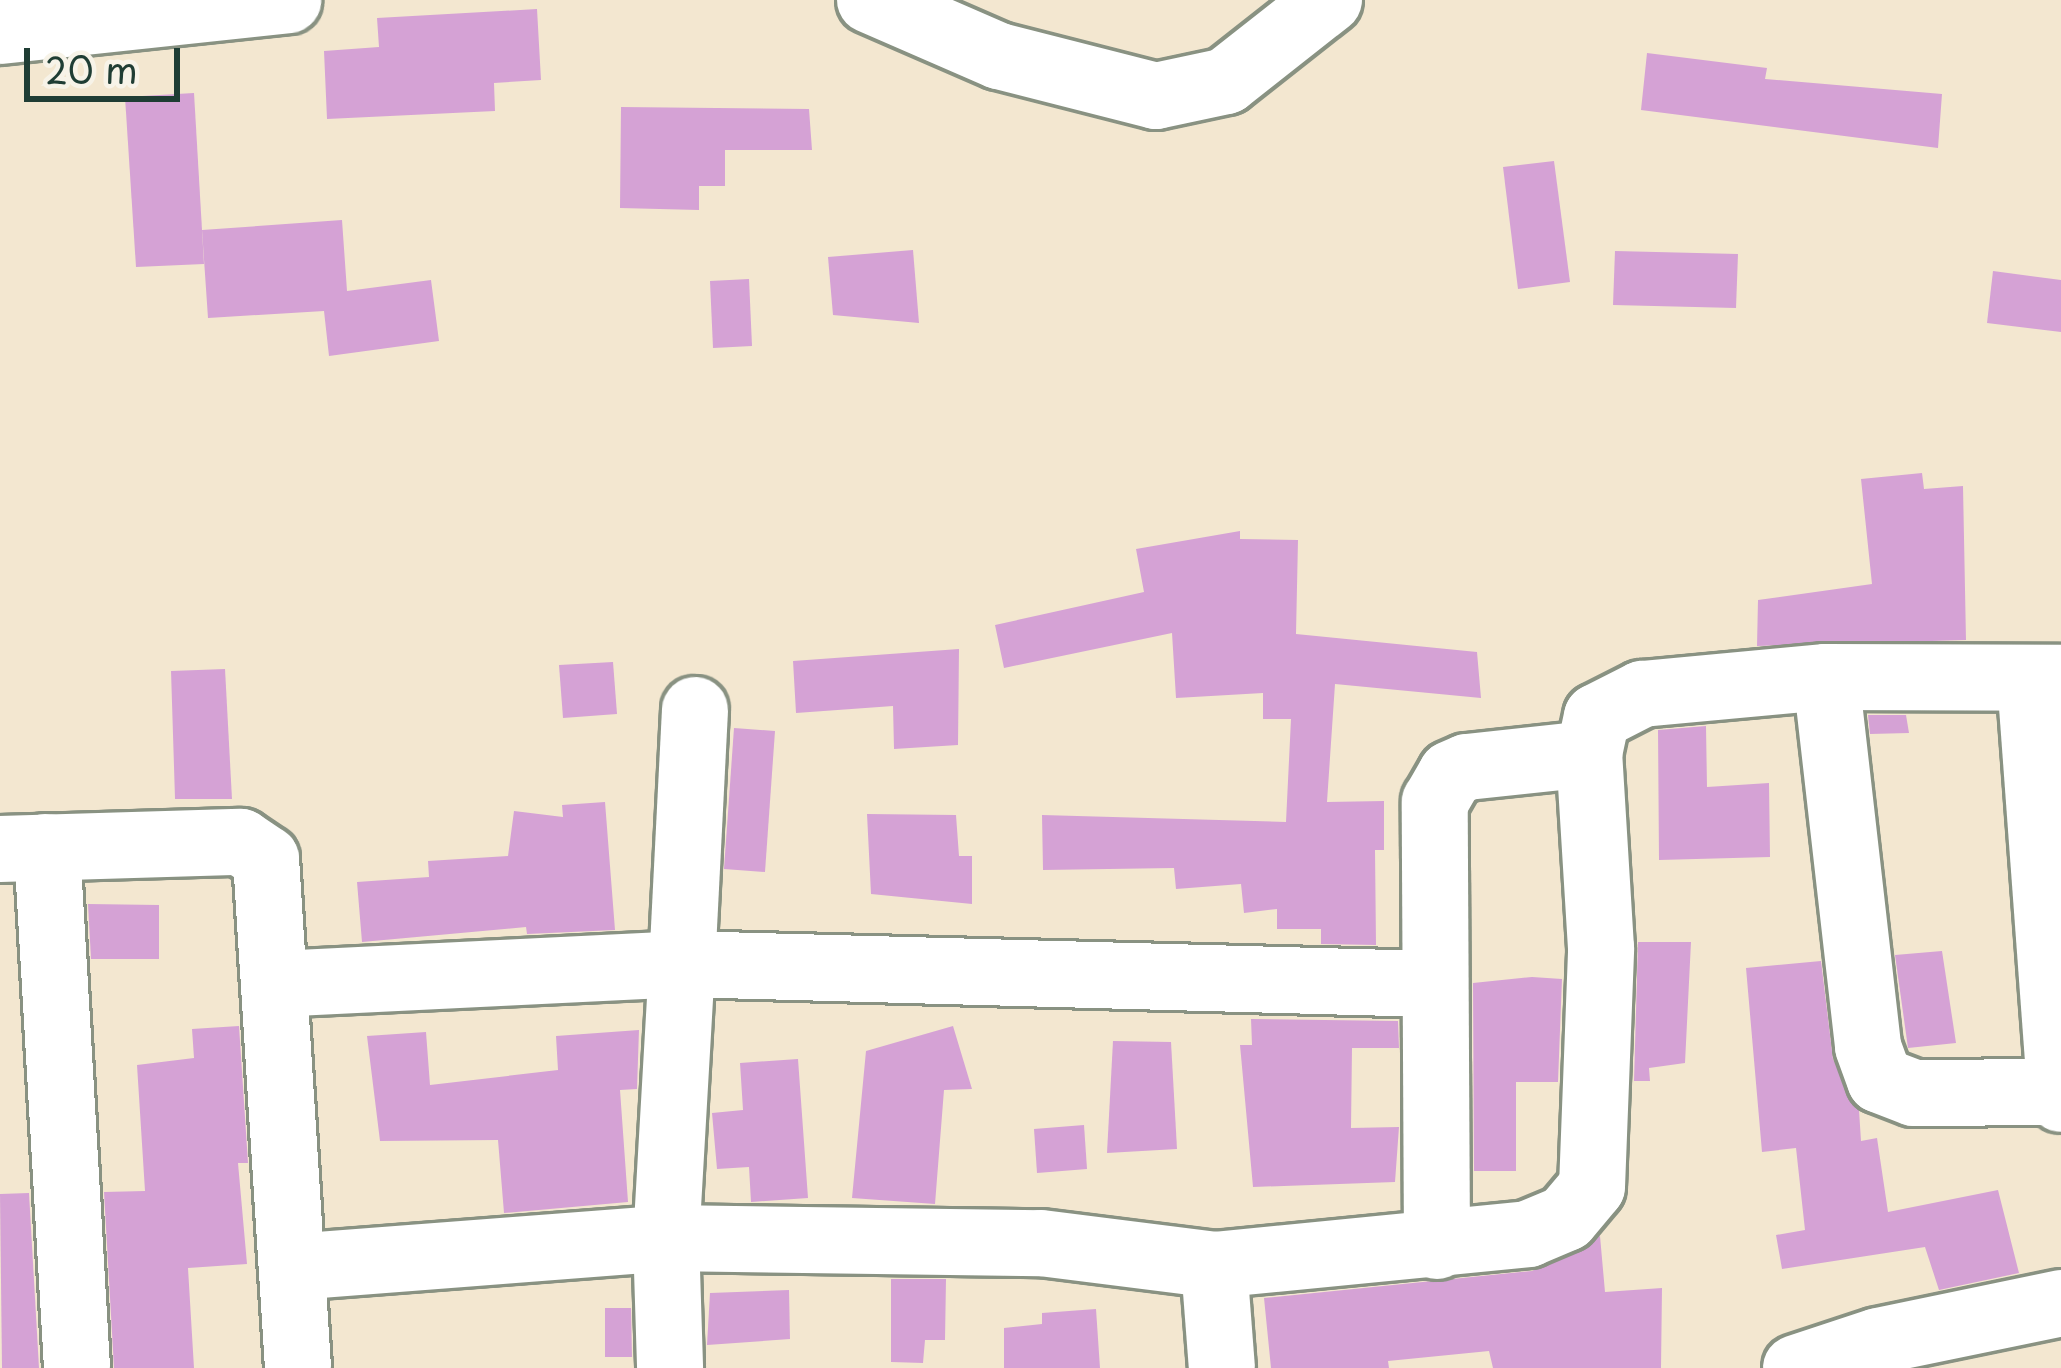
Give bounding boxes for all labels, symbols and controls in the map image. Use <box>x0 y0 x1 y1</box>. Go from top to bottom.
scale bar <box>30 24 186 98</box>
text: 20 m <box>45 42 138 96</box>

